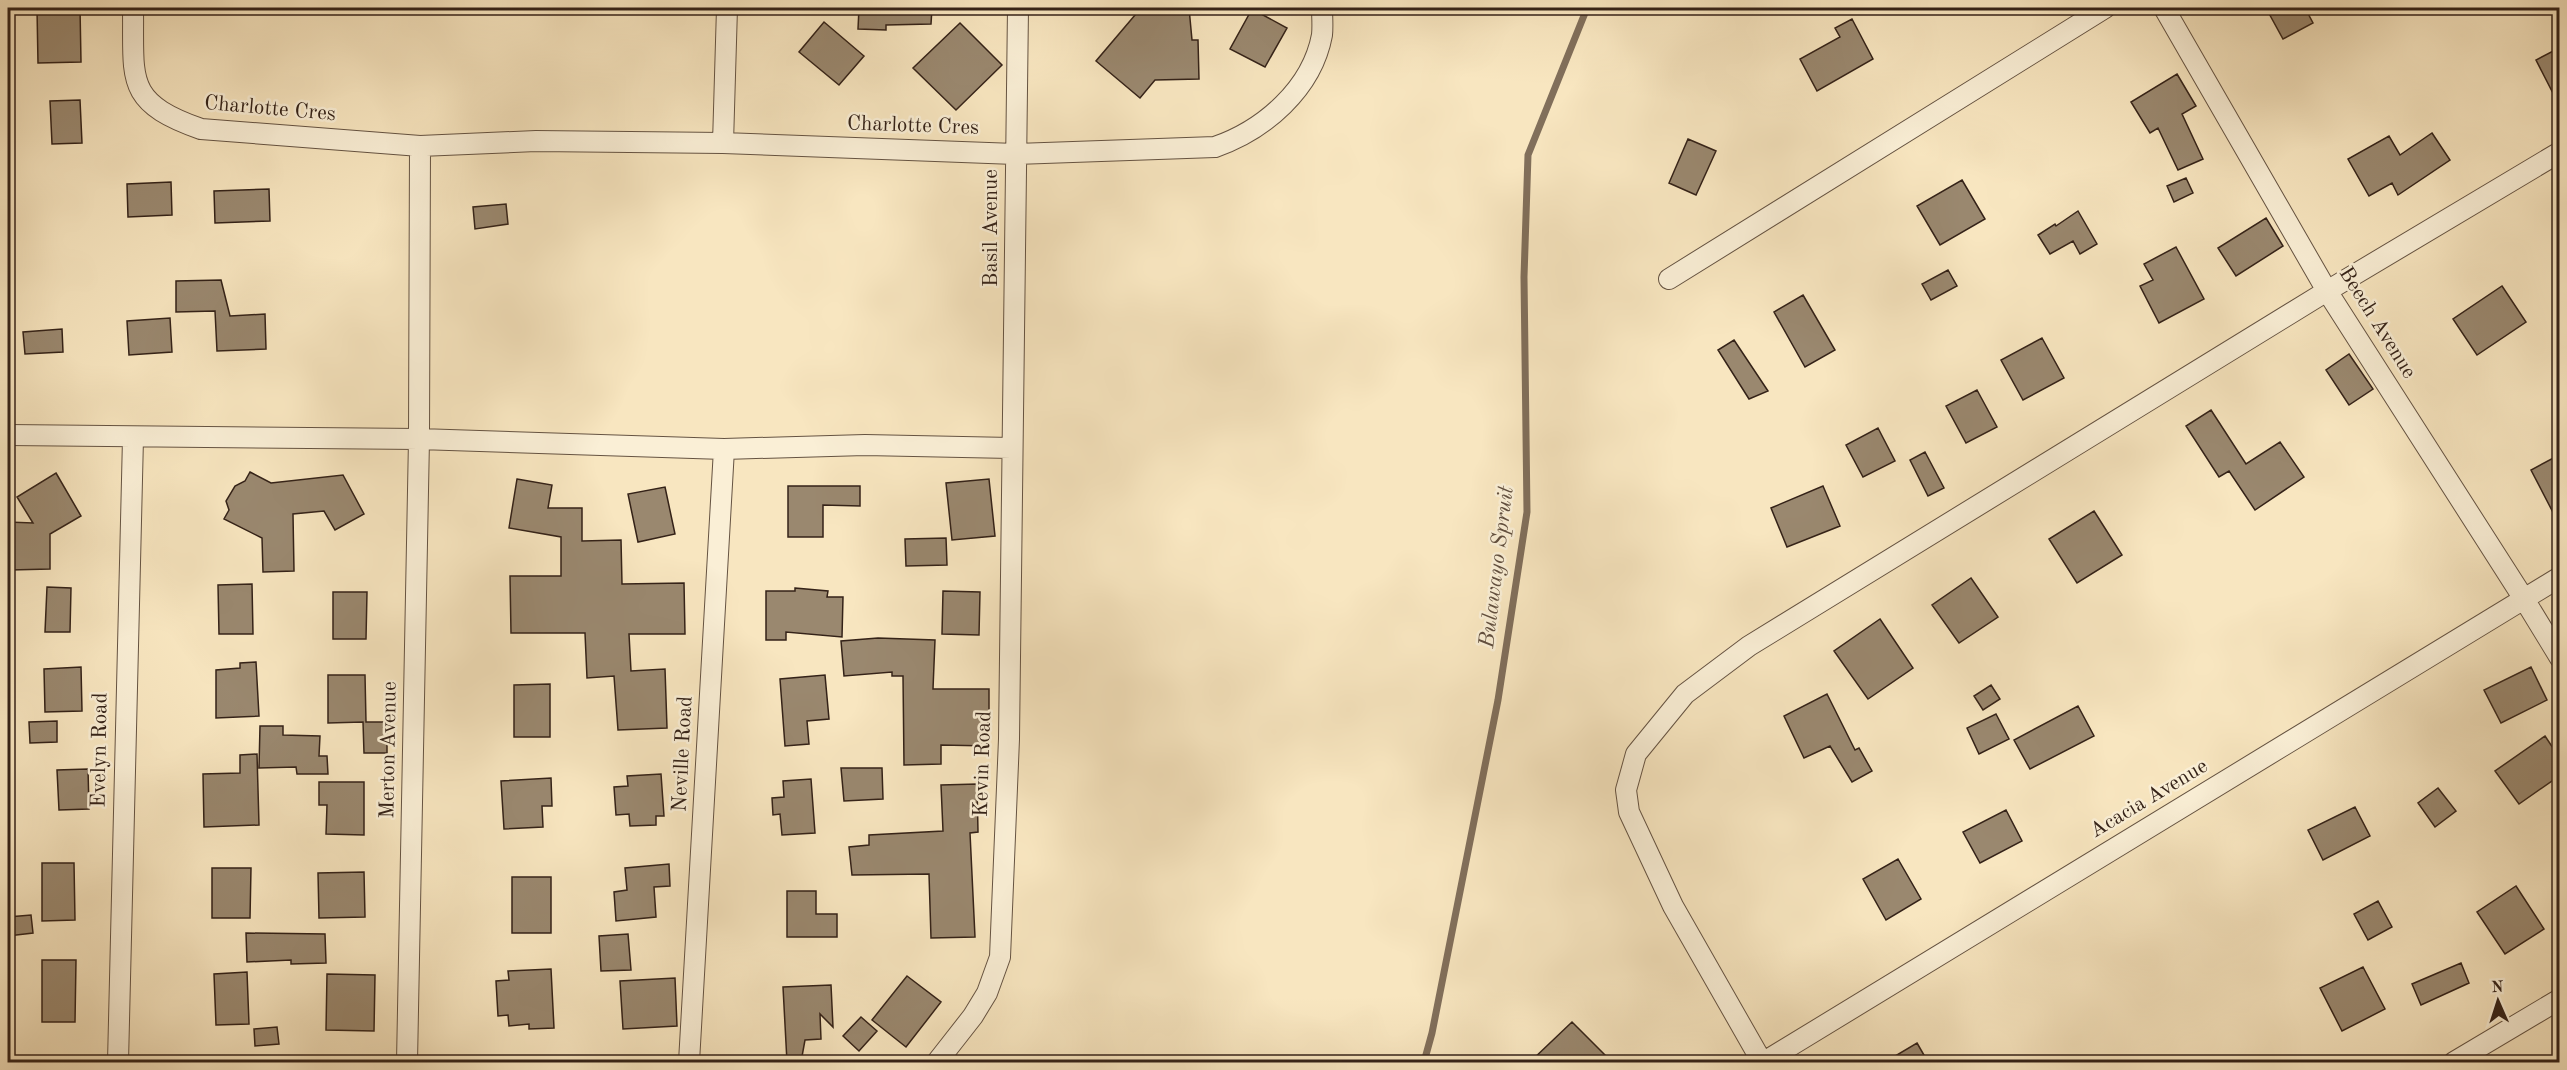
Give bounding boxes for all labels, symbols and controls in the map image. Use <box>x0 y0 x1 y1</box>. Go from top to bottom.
street label: Charlotte Cres <box>203 93 337 125</box>
street label: Charlotte Cres <box>847 113 979 139</box>
street label: Basil Avenue <box>981 169 1002 287</box>
street label: Beech Avenue <box>2334 264 2420 382</box>
water label: Bulawayo Spruit <box>1476 484 1518 650</box>
street label: Merton Avenue <box>377 681 401 819</box>
street label: Evelyn Road <box>88 692 112 808</box>
street label: Neville Road <box>669 695 697 813</box>
street label: Kevin Road <box>971 710 995 818</box>
street label: Acacia Avenue <box>2086 756 2212 842</box>
north arrow <box>2468 971 2528 1031</box>
text: N <box>2491 980 2505 996</box>

